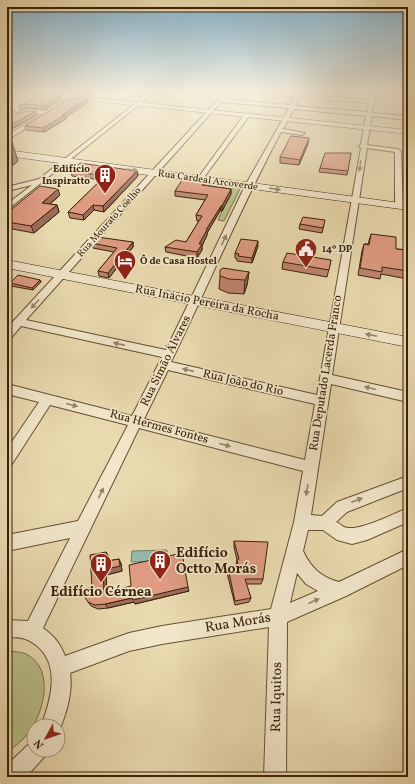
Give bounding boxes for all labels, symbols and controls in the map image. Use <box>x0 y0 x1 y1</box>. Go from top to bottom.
one-way arrow <box>357 160 363 172</box>
place label: Edifício Inspiratto <box>42 162 90 188</box>
building icon: Edifício Inspiratto <box>92 162 118 195</box>
street label: Rua Cardeal Arcoverde <box>157 166 259 194</box>
one-way arrow <box>126 167 138 173</box>
street label: Rua Mourato Coelho <box>74 184 144 260</box>
one-way arrow <box>269 186 282 192</box>
one-way arrow <box>221 235 227 246</box>
public building icon: 14º DP <box>293 236 319 269</box>
place label: 14º DP <box>322 242 353 256</box>
hotel icon: Ô de Casa Hostel <box>112 248 138 281</box>
place label: Ô de Casa Hostel <box>140 254 217 268</box>
street label: Rua Inácio Pereira da Rocha <box>134 281 280 325</box>
street label: Rua Deputado Lacerda Franco <box>306 294 346 452</box>
one-way arrow <box>31 298 40 309</box>
street label: Rua Simão Álvares <box>136 312 195 409</box>
one-way arrow <box>365 331 377 337</box>
one-way arrow <box>112 341 125 347</box>
street label: Rua João do Rio <box>201 366 285 400</box>
one-way arrow <box>182 367 194 373</box>
one-way arrow <box>364 385 376 391</box>
one-way arrow <box>66 402 78 408</box>
street label: Rua Hermes Fontes <box>108 406 210 448</box>
one-way arrow <box>219 442 231 448</box>
one-way arrow <box>304 484 310 496</box>
one-way arrow <box>98 487 104 499</box>
one-way arrow <box>351 497 363 503</box>
place label: Edifício Octto Morás <box>176 544 256 579</box>
building icon: Edifício Octto Morás <box>147 548 173 581</box>
building icon: Edifício Cérnea <box>88 551 114 584</box>
place label: Edifício Cérnea <box>50 583 152 602</box>
one-way arrow <box>308 598 319 604</box>
street label: Rua Morás <box>204 608 272 638</box>
street label: Rua Iquitos <box>267 662 287 732</box>
north arrow <box>26 718 66 758</box>
text: N <box>31 736 48 751</box>

